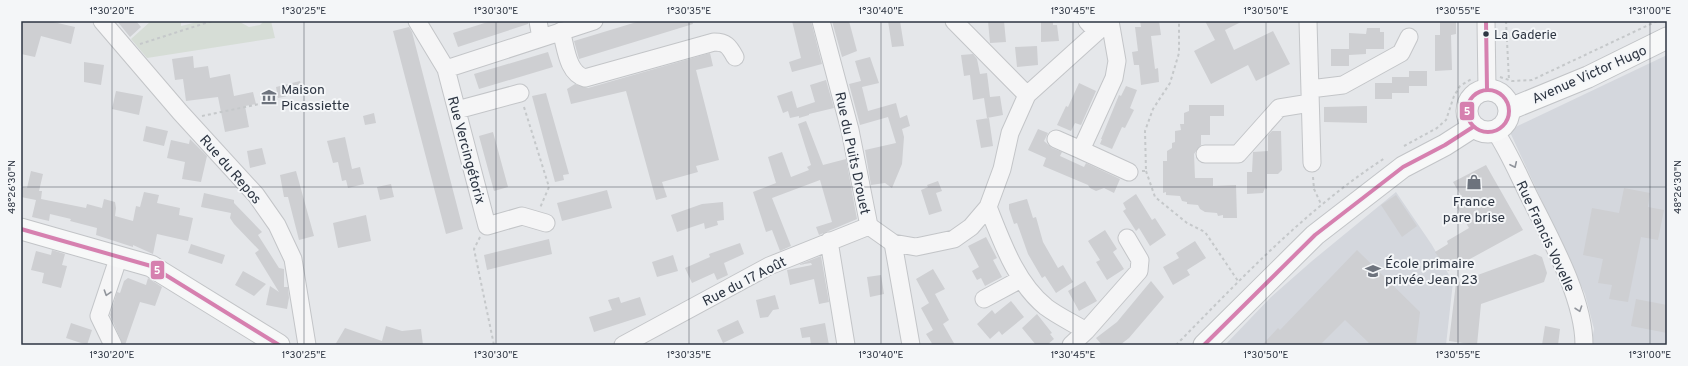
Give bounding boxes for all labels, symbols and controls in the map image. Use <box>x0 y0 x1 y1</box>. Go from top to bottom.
text: 1°30'20"E <box>90 5 134 18</box>
text: 1°30'25"E <box>282 5 326 18</box>
text: 1°30'30"E <box>474 5 518 18</box>
text: 1°30'35"E <box>667 5 711 18</box>
text: 1°30'40"E <box>859 5 903 18</box>
text: 1°30'45"E <box>1051 5 1095 18</box>
text: 1°30'50"E <box>1244 5 1288 18</box>
text: 1°30'55"E <box>1436 5 1480 18</box>
text: 1°31'00"E <box>1629 5 1671 18</box>
place label: La Gaderie <box>1494 28 1557 44</box>
marker: La Gaderie <box>1481 29 1491 39</box>
street label: Avenue Victor Hugo <box>1530 42 1650 108</box>
place label: Maison Picassiette <box>281 82 349 115</box>
museum icon: Maison Picassiette <box>260 88 278 106</box>
street label: Rue du Puits Drouet <box>830 90 873 216</box>
street label: Rue Vercingétorix <box>443 95 488 206</box>
line badge: 5 <box>1459 101 1475 121</box>
text: 5 <box>1464 105 1471 119</box>
street label: Rue du Repos <box>195 132 264 208</box>
text: 48°26'30"N <box>6 160 19 214</box>
text: 48°26'30"N <box>1672 160 1685 214</box>
one-way arrow <box>1509 161 1517 168</box>
shop icon: France pare brise <box>1465 173 1483 191</box>
street label: Rue Francis Vovelle <box>1512 179 1578 295</box>
place label: France pare brise <box>1443 194 1505 227</box>
street label: Rue du 17 Août <box>700 254 789 311</box>
place label: École primaire privée Jean 23 <box>1385 255 1478 289</box>
line badge: 5 <box>150 260 165 280</box>
school or university icon: École primaire privée Jean 23 <box>1364 262 1382 280</box>
text: 5 <box>154 264 161 278</box>
one-way arrow <box>103 289 112 296</box>
one-way arrow <box>1574 306 1582 313</box>
text: 1°30'20"E <box>90 349 134 362</box>
text: 1°30'25"E <box>282 349 326 362</box>
text: 1°30'30"E <box>474 349 518 362</box>
text: 1°30'35"E <box>667 349 711 362</box>
text: 1°30'40"E <box>859 349 903 362</box>
text: 1°30'45"E <box>1051 349 1095 362</box>
text: 1°30'50"E <box>1244 349 1288 362</box>
text: 1°30'55"E <box>1436 349 1480 362</box>
text: 1°31'00"E <box>1629 349 1671 362</box>

